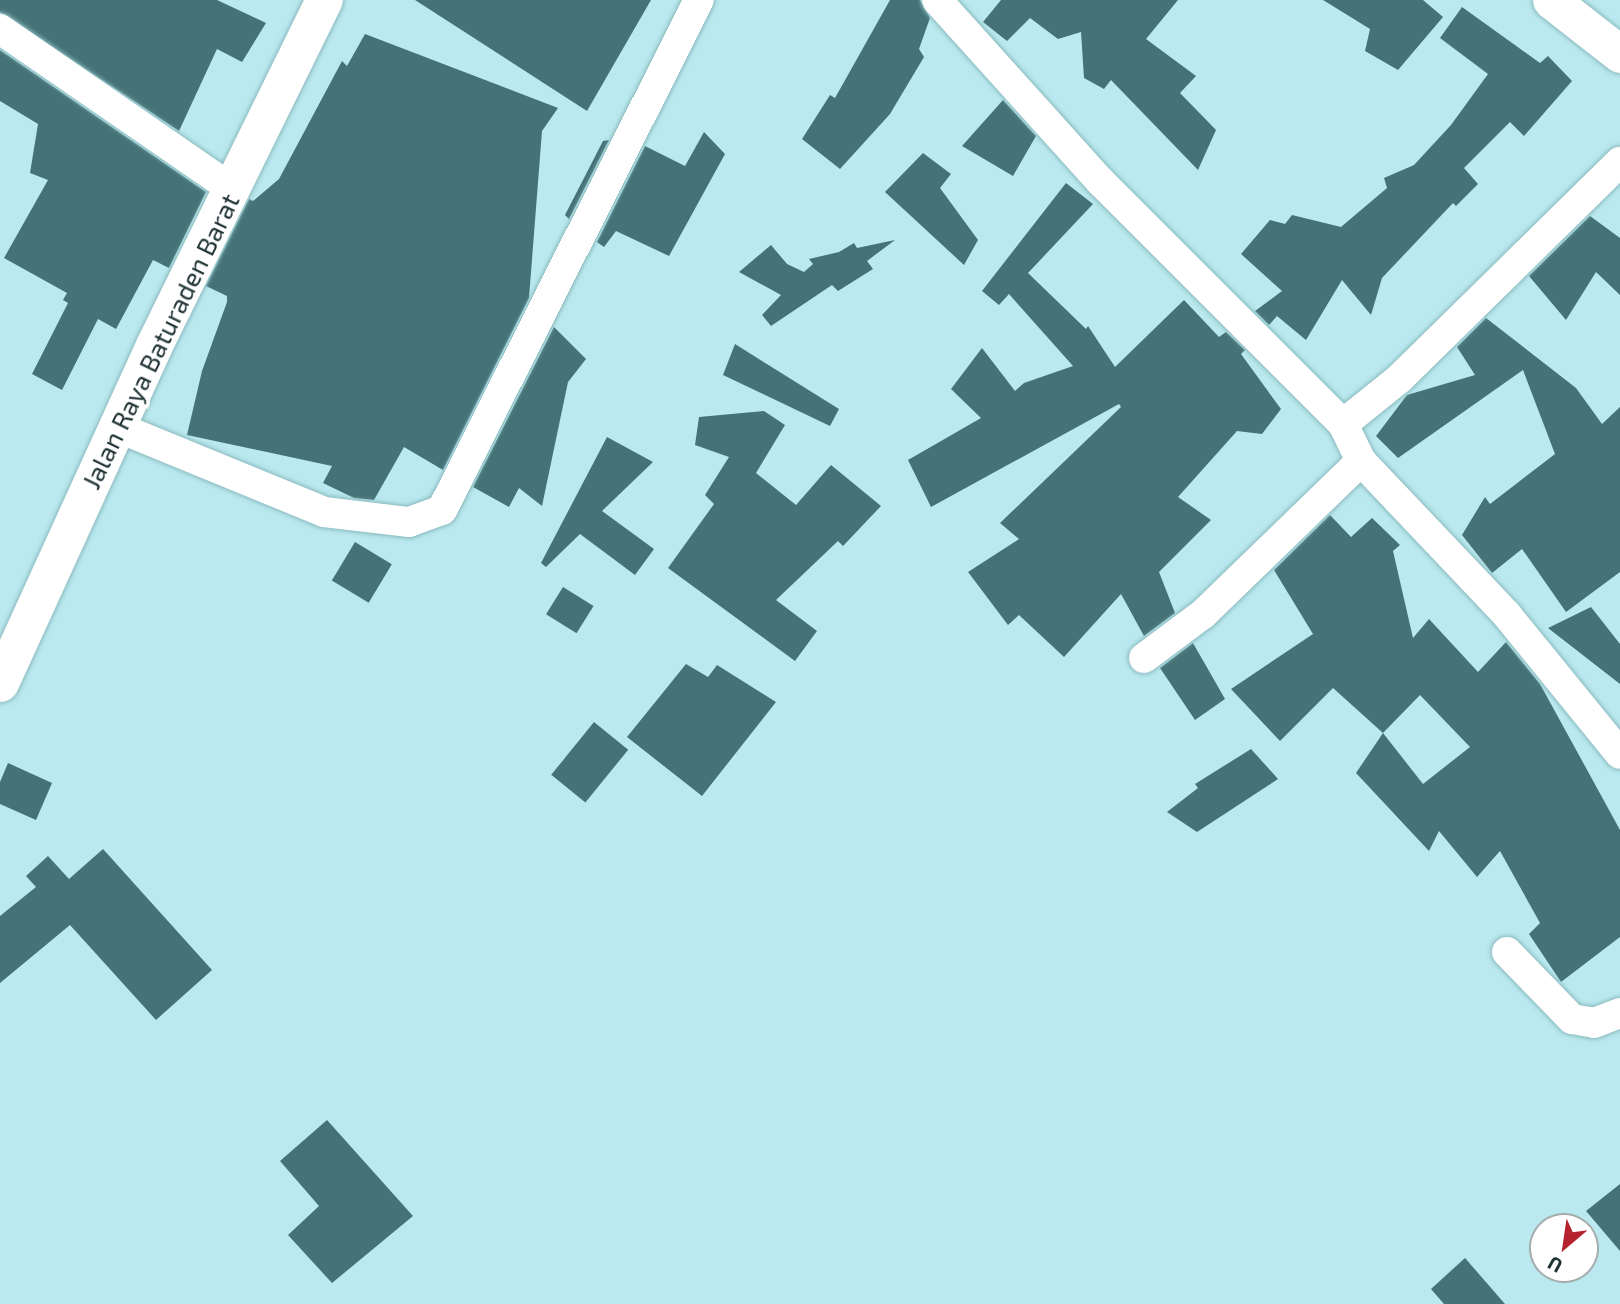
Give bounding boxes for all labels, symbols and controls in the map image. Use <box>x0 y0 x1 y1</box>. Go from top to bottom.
street label: Jalan Raya Baturaden Barat <box>75 188 245 494</box>
north arrow <box>1529 1213 1599 1283</box>
text: U <box>1543 1252 1566 1278</box>

